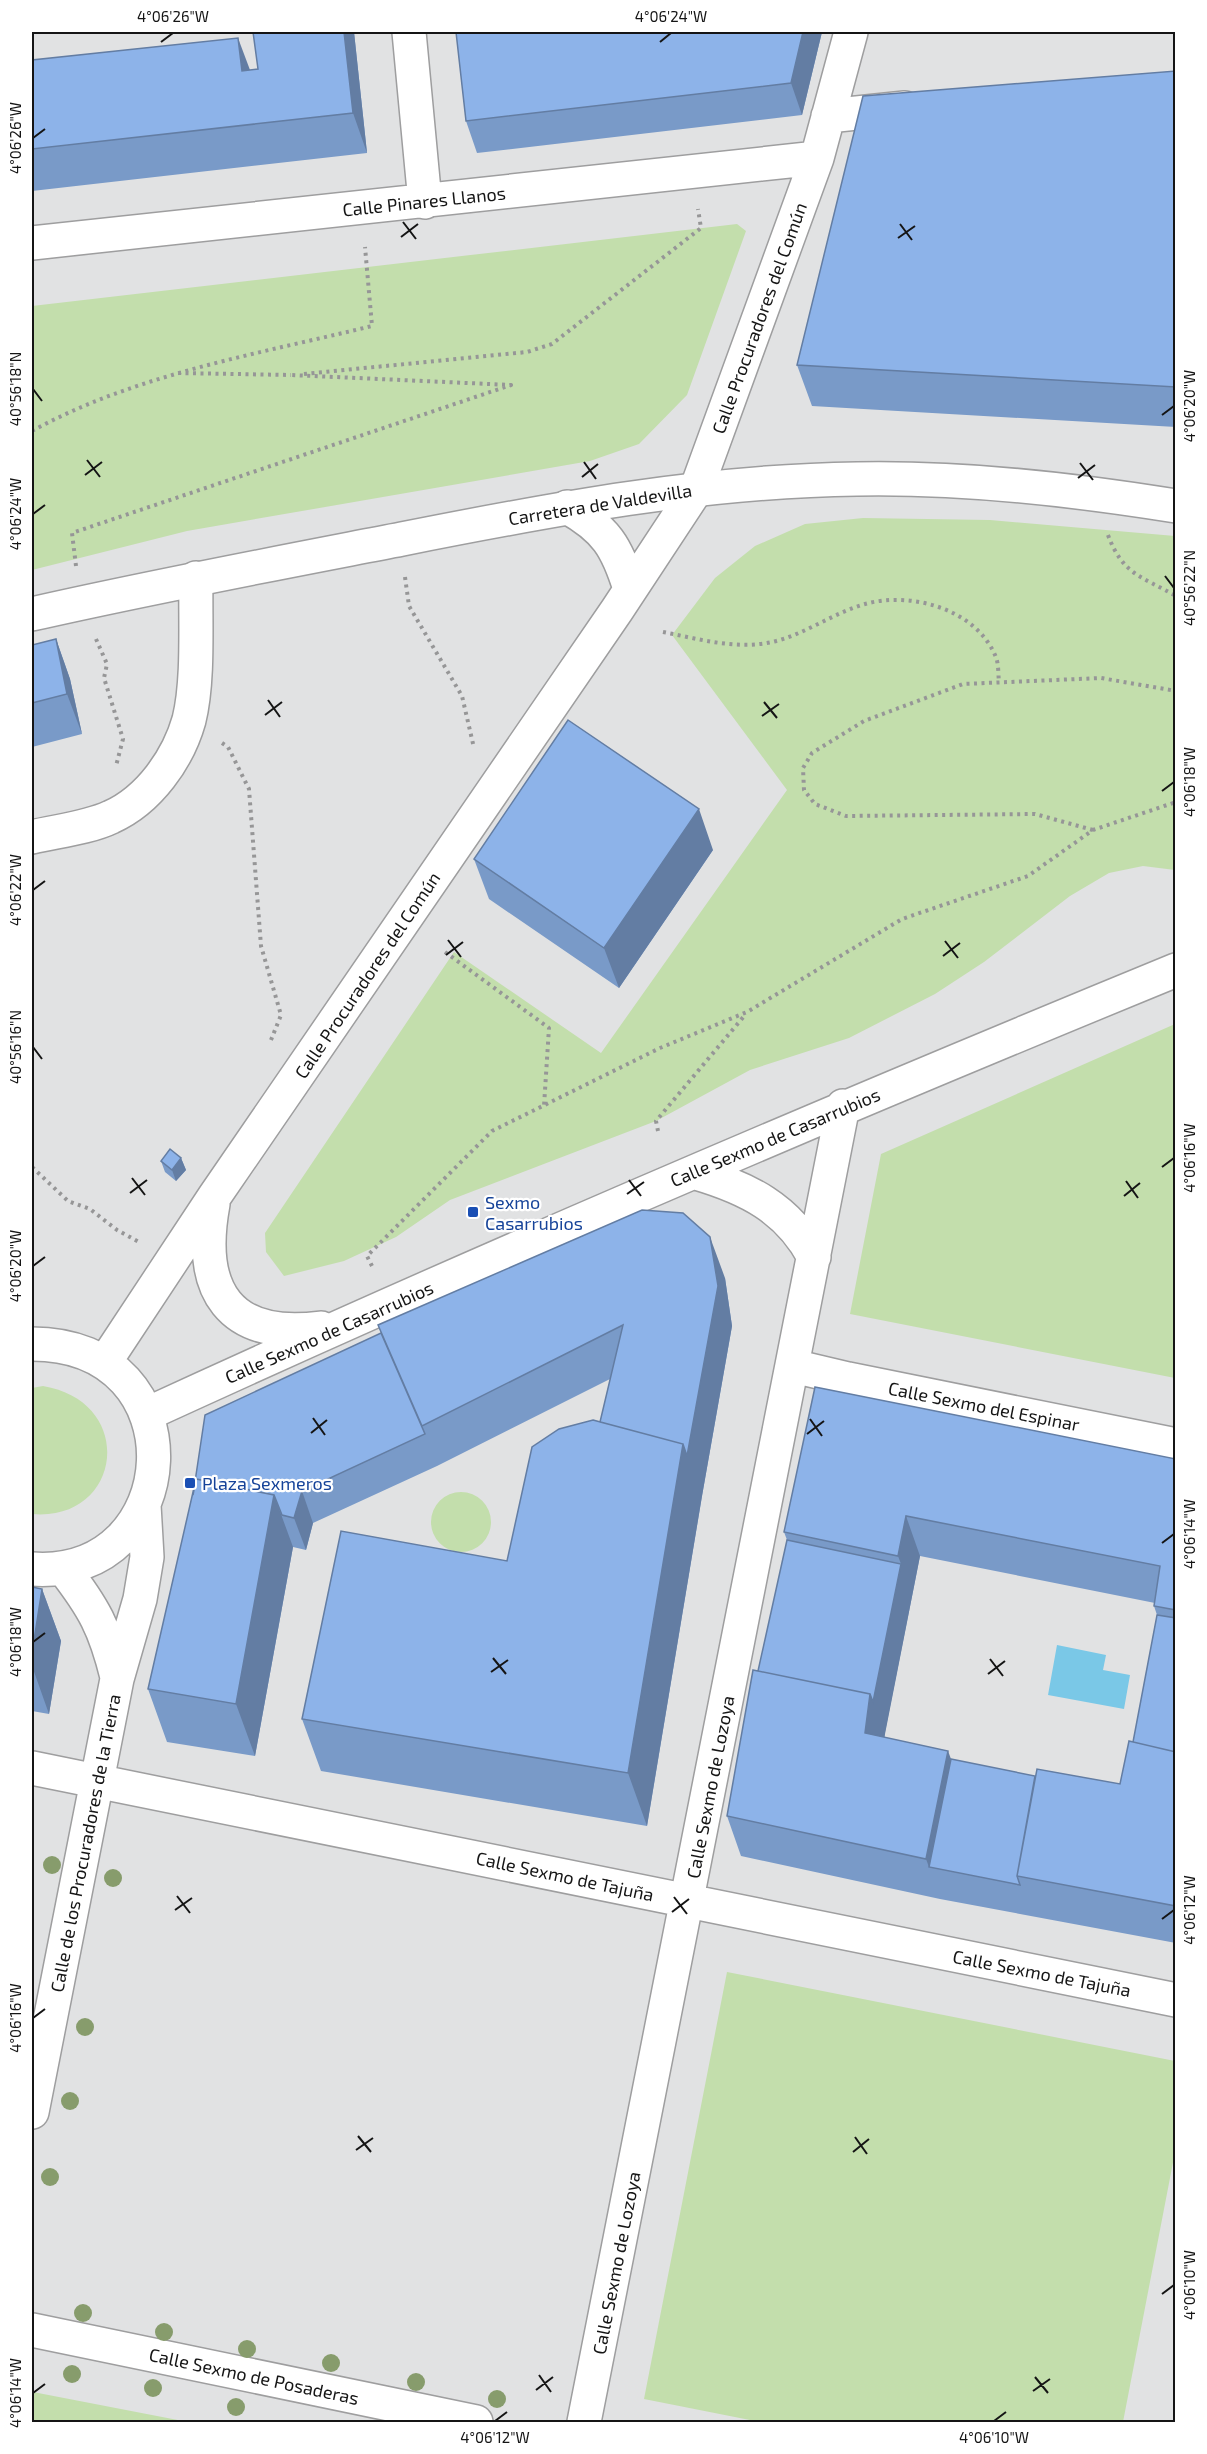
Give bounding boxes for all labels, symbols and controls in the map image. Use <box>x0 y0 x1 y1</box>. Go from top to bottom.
text: 4°06'26"W <box>137 7 209 25</box>
text: 4°06'24"W <box>635 7 707 25</box>
text: 4°06'26"W <box>6 102 24 174</box>
street label: Calle Pinares Llanos <box>341 181 507 221</box>
street label: Calle Procuradores del Común <box>707 199 811 437</box>
text: 40°56'18"N <box>6 352 24 426</box>
text: 4°06'20"W <box>1180 370 1198 442</box>
text: 4°06'24"W <box>6 478 24 550</box>
street label: Carretera de Valdevilla <box>507 479 693 529</box>
text: 40°56'22"N <box>1180 550 1198 626</box>
text: 4°06'18"W <box>1180 747 1198 817</box>
text: 4°06'22"W <box>6 854 24 926</box>
street label: Calle Procuradores del Común <box>289 867 445 1083</box>
text: 40°56'16"N <box>6 1010 24 1084</box>
street label: Calle Sexmo de Casarrubios <box>667 1083 883 1191</box>
text: 4°06'16"W <box>1180 1123 1198 1193</box>
place label: Sexmo Casarrubios <box>485 1191 583 1234</box>
marker: Sexmo Casarrubios <box>466 1205 480 1219</box>
text: 4°06'20"W <box>6 1230 24 1302</box>
street label: Calle Sexmo de Casarrubios <box>221 1276 437 1388</box>
street label: Calle Sexmo del Espinar <box>886 1377 1082 1435</box>
place label: Plaza Sexmeros <box>202 1472 332 1494</box>
marker: Plaza Sexmeros <box>183 1476 197 1490</box>
text: 4°06'14"W <box>1180 1499 1198 1569</box>
text: 4°06'18"W <box>6 1607 24 1677</box>
street label: Calle de los Procuradores de la Tierra <box>45 1692 125 1994</box>
street label: Calle Sexmo de Lozoya <box>681 1694 739 1880</box>
street label: Calle Sexmo de Tajuña <box>474 1846 656 1906</box>
text: 4°06'12"W <box>1180 1875 1198 1945</box>
street label: Calle Sexmo de Tajuña <box>951 1945 1133 2001</box>
text: 4°06'16"W <box>6 1983 24 2053</box>
street label: Calle Sexmo de Lozoya <box>587 2170 645 2356</box>
text: 4°06'10"W <box>1180 2250 1198 2320</box>
street label: Calle Sexmo de Posaderas <box>147 2343 361 2409</box>
text: 4°06'14"W <box>6 2358 24 2428</box>
text: 4°06'12"W <box>460 2428 530 2446</box>
text: 4°06'10"W <box>959 2428 1029 2446</box>

